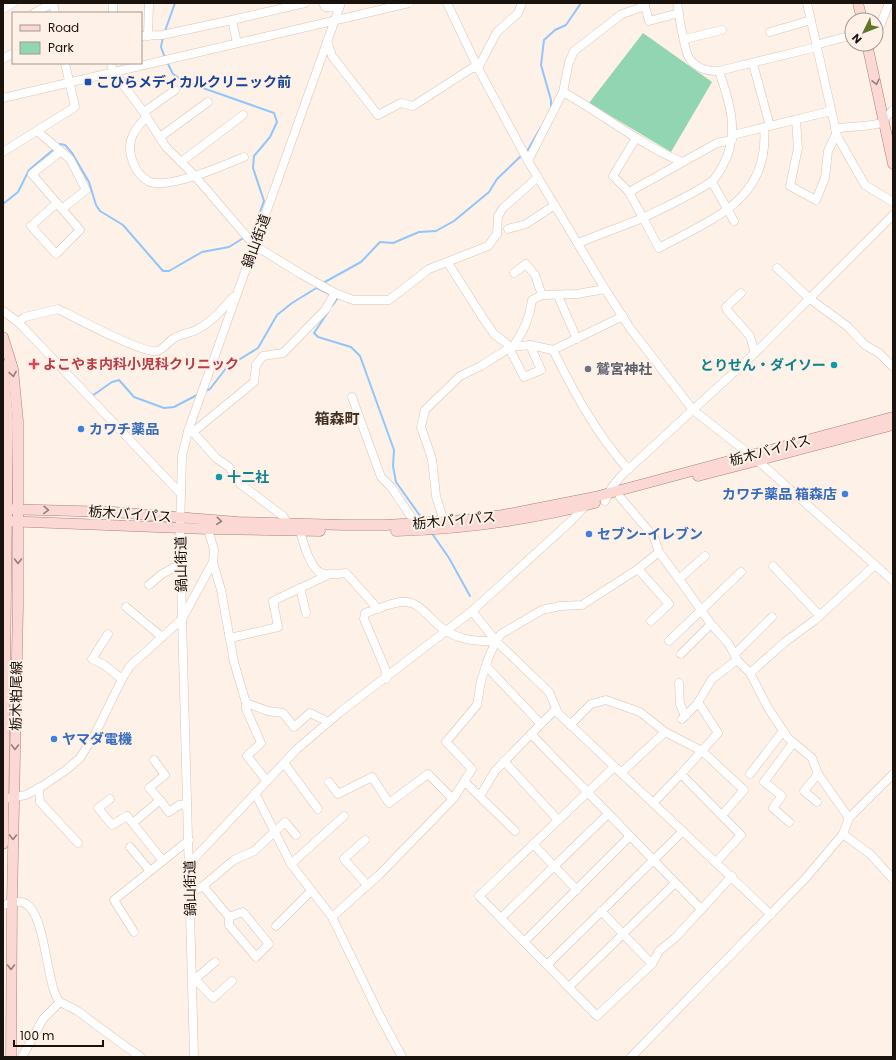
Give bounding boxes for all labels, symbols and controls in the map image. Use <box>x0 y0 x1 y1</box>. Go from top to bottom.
legend <box>12 12 142 64</box>
north arrow <box>844 12 884 52</box>
text: Road <box>48 19 79 36</box>
text: N <box>848 30 865 47</box>
text: Park <box>48 39 75 56</box>
place label: こひらメディカルクリニック前 <box>96 72 291 92</box>
marker: こひらメディカルクリニック前 <box>83 77 93 87</box>
one-way arrow <box>871 79 879 85</box>
street label: 鍋山街道 <box>237 211 275 271</box>
place label: よこやま内科小児科クリニック <box>43 354 239 374</box>
place label: とりせん・ダイソー <box>700 355 826 375</box>
marker: よこやま内科小児科クリニック <box>28 358 40 370</box>
place label: 鷲宮神社 <box>596 359 652 379</box>
marker: とりせん・ダイソー <box>829 360 839 370</box>
marker: 鷲宮神社 <box>583 364 593 374</box>
one-way arrow <box>9 371 17 378</box>
district label: 箱森町 <box>314 408 360 429</box>
place label: カワチ薬品 <box>89 419 159 439</box>
marker: カワチ薬品 <box>76 424 86 434</box>
street label: 栃木バイパス <box>727 430 813 470</box>
place label: 十二社 <box>227 467 269 487</box>
marker: 十二社 <box>214 472 224 482</box>
place label: カワチ薬品 箱森店 <box>722 484 837 504</box>
marker: カワチ薬品 箱森店 <box>840 489 850 499</box>
street label: 栃木バイパス <box>88 501 172 527</box>
one-way arrow <box>43 506 49 514</box>
street label: 栃木バイパス <box>411 506 497 534</box>
one-way arrow <box>216 516 222 525</box>
place label: セブン-イレブン <box>597 524 703 544</box>
marker: セブン-イレブン <box>584 529 594 539</box>
street label: 鍋山街道 <box>171 536 191 592</box>
one-way arrow <box>14 558 22 564</box>
street label: 栃木粕尾線 <box>5 661 27 731</box>
place label: ヤマダ電機 <box>62 729 132 749</box>
marker: ヤマダ電機 <box>49 734 59 744</box>
one-way arrow <box>11 744 19 750</box>
one-way arrow <box>9 834 17 840</box>
street label: 鍋山街道 <box>180 860 200 916</box>
one-way arrow <box>7 964 16 970</box>
scale bar <box>14 1022 103 1048</box>
text: 100 m <box>20 1027 54 1044</box>

